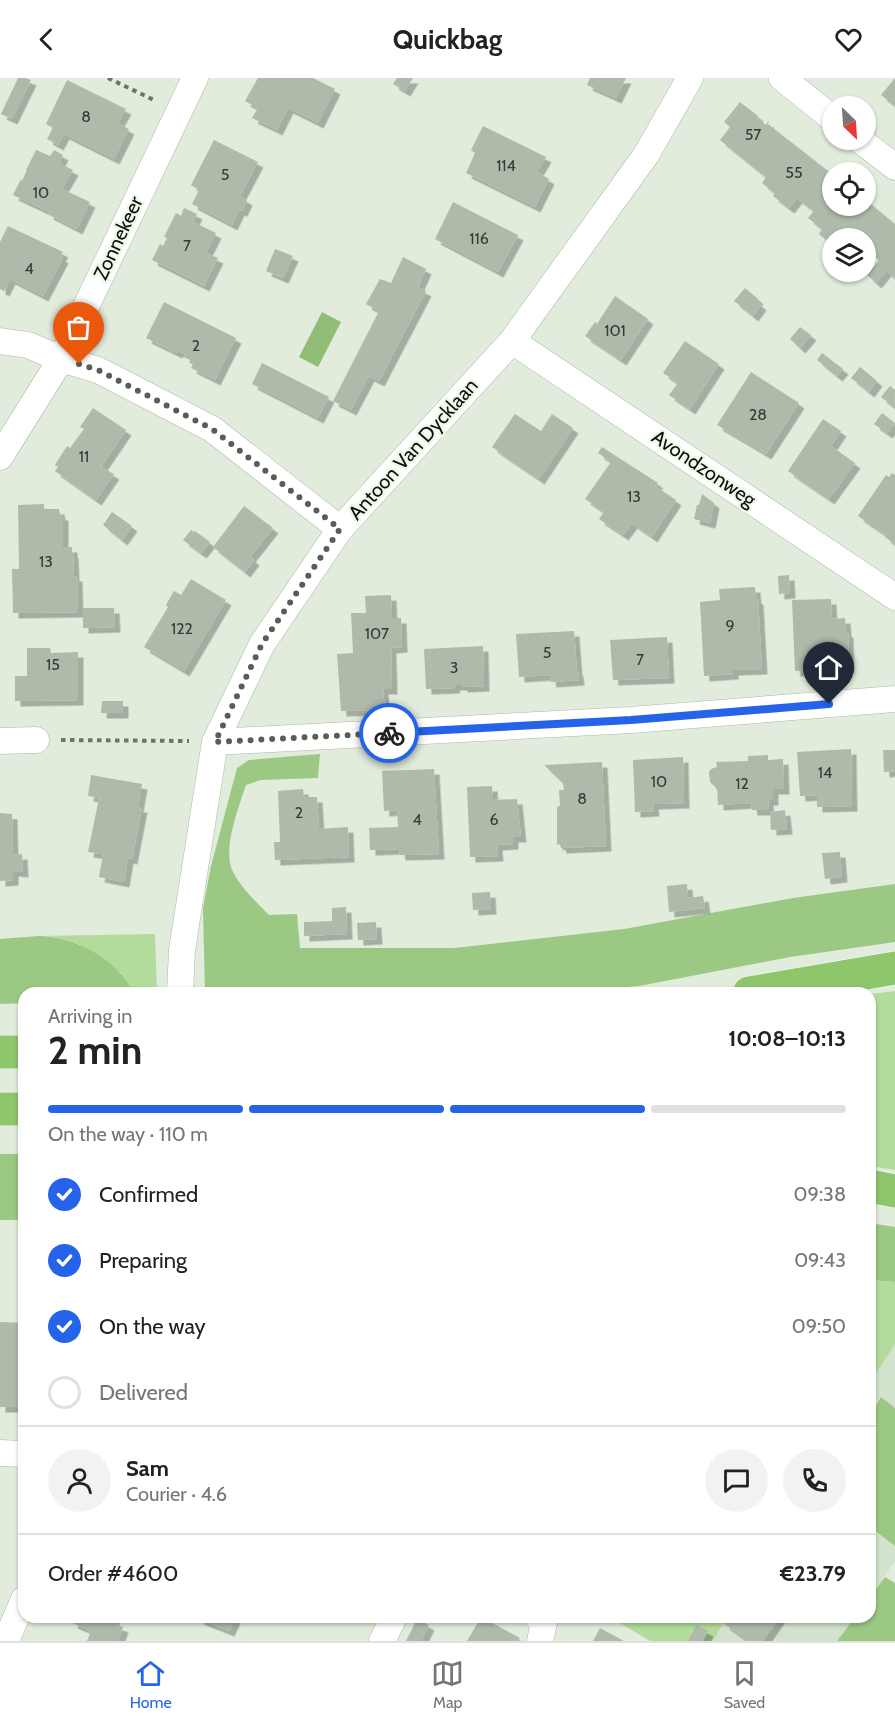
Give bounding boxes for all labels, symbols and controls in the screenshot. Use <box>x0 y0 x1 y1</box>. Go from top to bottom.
icon: back <box>30 23 63 56</box>
text: Quickbag <box>393 23 502 56</box>
icon: heart <box>832 23 865 56</box>
north arrow <box>822 96 876 150</box>
map controls <box>822 96 876 282</box>
house number: 8 <box>81 107 91 126</box>
house number: 57 <box>745 125 761 144</box>
house number: 114 <box>496 156 516 175</box>
button: locate <box>822 162 876 216</box>
house number: 55 <box>785 163 803 182</box>
house number: 5 <box>221 165 229 184</box>
house number: 10 <box>33 183 49 202</box>
street label: Zonnekeer <box>88 192 148 284</box>
button: layers <box>822 228 876 282</box>
house number: 116 <box>469 229 489 248</box>
house number: 7 <box>183 236 191 255</box>
house number: 4 <box>24 259 34 278</box>
pin <box>53 302 104 364</box>
icon: bag <box>62 311 95 344</box>
house number: 101 <box>604 321 626 340</box>
house number: 2 <box>192 336 200 355</box>
street label: Antoon Van Dycklaan <box>343 373 483 525</box>
house number: 28 <box>749 405 767 424</box>
street label: Avondzonweg <box>647 424 761 512</box>
house number: 11 <box>79 447 89 466</box>
house number: 13 <box>627 487 641 506</box>
house number: 13 <box>39 552 53 571</box>
house number: 9 <box>725 616 735 635</box>
house number: 122 <box>171 619 193 638</box>
house number: 107 <box>365 624 389 643</box>
pin <box>803 642 854 704</box>
house number: 5 <box>543 643 551 662</box>
house number: 7 <box>636 650 644 669</box>
icon: home <box>812 651 845 684</box>
house number: 15 <box>46 655 60 674</box>
house number: 3 <box>450 658 458 677</box>
courier <box>359 703 419 763</box>
icon: bike <box>373 717 406 750</box>
house number: 14 <box>818 763 832 782</box>
house number: 10 <box>651 772 667 791</box>
house number: 12 <box>735 774 749 793</box>
house number: 8 <box>577 789 587 808</box>
house number: 2 <box>295 803 303 822</box>
house number: 4 <box>412 810 422 829</box>
house number: 6 <box>489 810 499 829</box>
text: Arriving in <box>48 1004 132 1028</box>
text: 10:08–10:13 <box>728 1025 846 1052</box>
text: 2 min <box>48 1026 142 1074</box>
text: On the way · 110 m <box>48 1122 208 1146</box>
icon: check <box>48 1178 81 1211</box>
text: Confirmed <box>99 1181 198 1208</box>
text: 09:38 <box>794 1182 846 1206</box>
icon: check <box>48 1244 81 1277</box>
text: Preparing <box>99 1247 187 1274</box>
text: 09:43 <box>794 1248 846 1272</box>
icon: check <box>48 1310 81 1343</box>
text: On the way <box>99 1313 206 1340</box>
text: 09:50 <box>792 1314 846 1338</box>
text: Delivered <box>99 1379 188 1406</box>
button: person <box>48 1449 111 1512</box>
button: chat <box>705 1449 768 1512</box>
button: phone <box>783 1449 846 1512</box>
text: Sam <box>126 1455 169 1482</box>
text: Courier · 4.6 <box>126 1482 227 1506</box>
text: Order #4600 <box>48 1560 178 1587</box>
text: €23.79 <box>780 1560 846 1587</box>
tab: Home <box>130 1657 172 1712</box>
tab: Map <box>431 1657 464 1712</box>
tab: Saved <box>724 1657 765 1712</box>

